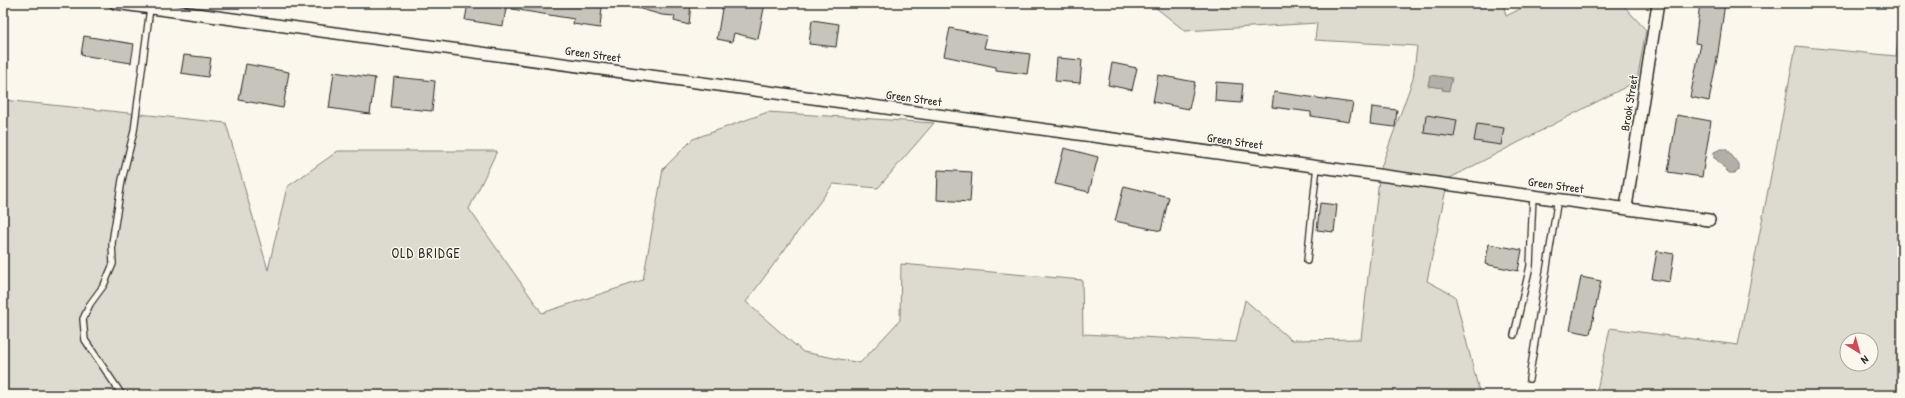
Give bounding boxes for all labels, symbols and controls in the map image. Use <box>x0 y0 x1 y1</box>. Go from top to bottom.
street label: Green Street <box>564 42 623 66</box>
street label: Brook Street <box>1616 73 1642 132</box>
street label: Green Street <box>885 86 944 110</box>
street label: Green Street <box>1206 129 1265 153</box>
street label: Green Street <box>1527 173 1586 197</box>
district label: OLD BRIDGE <box>391 243 461 262</box>
north arrow <box>1839 332 1879 372</box>
text: N <box>1858 353 1872 367</box>

